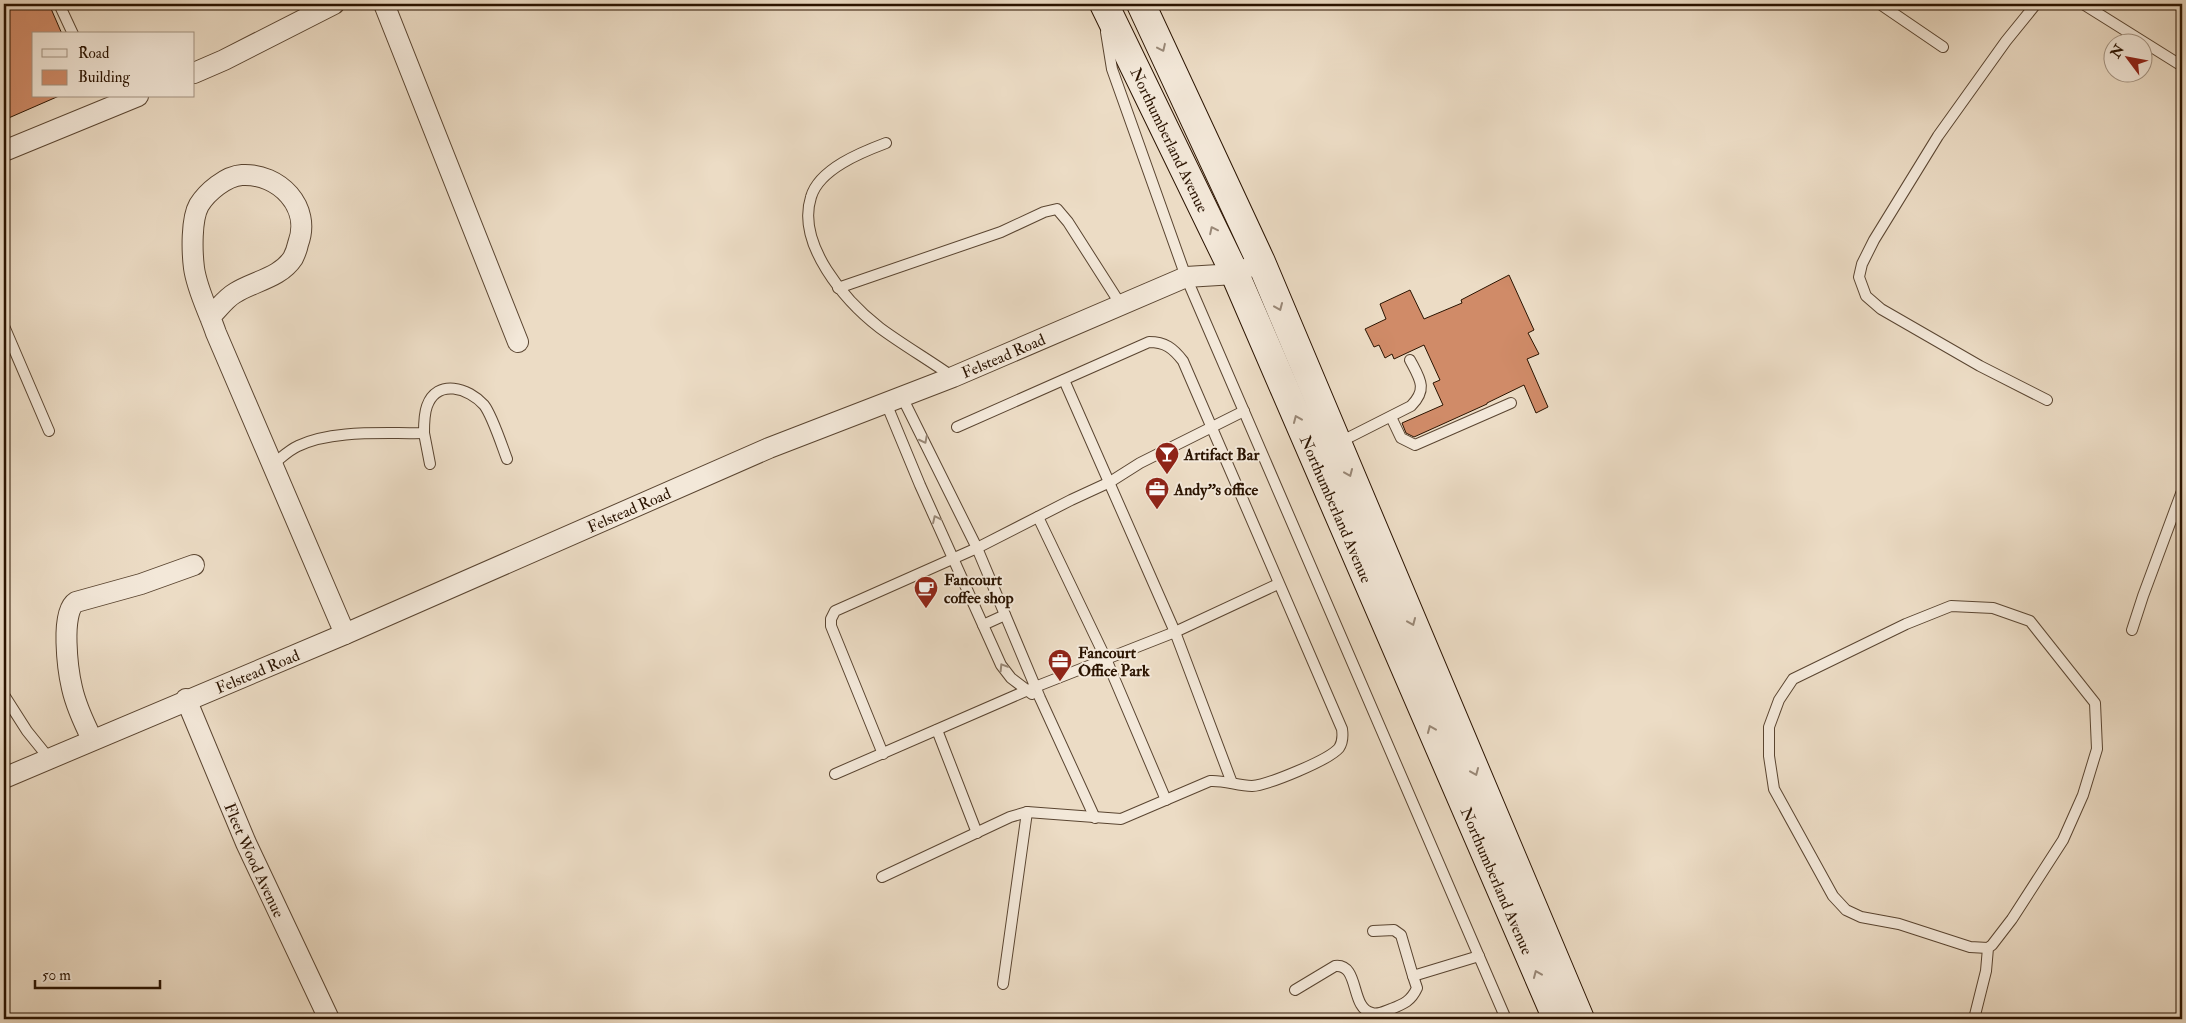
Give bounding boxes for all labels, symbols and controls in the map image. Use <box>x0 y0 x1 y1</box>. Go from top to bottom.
legend <box>32 32 195 98</box>
north arrow <box>2104 32 2154 82</box>
text: N <box>2106 41 2128 62</box>
one-way arrow <box>1155 43 1166 52</box>
text: Road <box>78 44 110 63</box>
street label: Northumberland Avenue <box>1125 65 1213 216</box>
text: Building <box>78 68 130 87</box>
one-way arrow <box>1209 226 1220 235</box>
one-way arrow <box>1273 302 1284 311</box>
street label: Felstead Road <box>959 330 1049 383</box>
one-way arrow <box>1293 415 1304 424</box>
street label: Northumberland Avenue <box>1295 432 1376 586</box>
one-way arrow <box>918 435 928 444</box>
bar icon: Artifact Bar <box>1154 441 1180 475</box>
place label: Artifact Bar <box>1183 445 1260 465</box>
one-way arrow <box>1343 468 1354 477</box>
office icon: Andy''s office <box>1144 476 1170 510</box>
place label: Andy''s office <box>1173 480 1258 501</box>
street label: Felstead Road <box>584 483 674 537</box>
one-way arrow <box>932 515 942 524</box>
place label: Fancourt coffee shop <box>944 570 1014 609</box>
cafe icon: Fancourt coffee shop <box>913 575 939 609</box>
one-way arrow <box>1406 617 1417 626</box>
place label: Fancourt Office Park <box>1078 643 1150 681</box>
street label: Felstead Road <box>213 645 303 698</box>
office icon: Fancourt Office Park <box>1047 648 1073 682</box>
one-way arrow <box>1000 663 1010 672</box>
one-way arrow <box>1427 725 1438 734</box>
one-way arrow <box>1469 767 1480 776</box>
street label: Fleet Wood Avenue <box>219 800 289 921</box>
street label: Northumberland Avenue <box>1456 804 1537 958</box>
scale bar <box>35 958 160 990</box>
text: 50 m <box>42 966 71 985</box>
one-way arrow <box>1533 971 1543 979</box>

